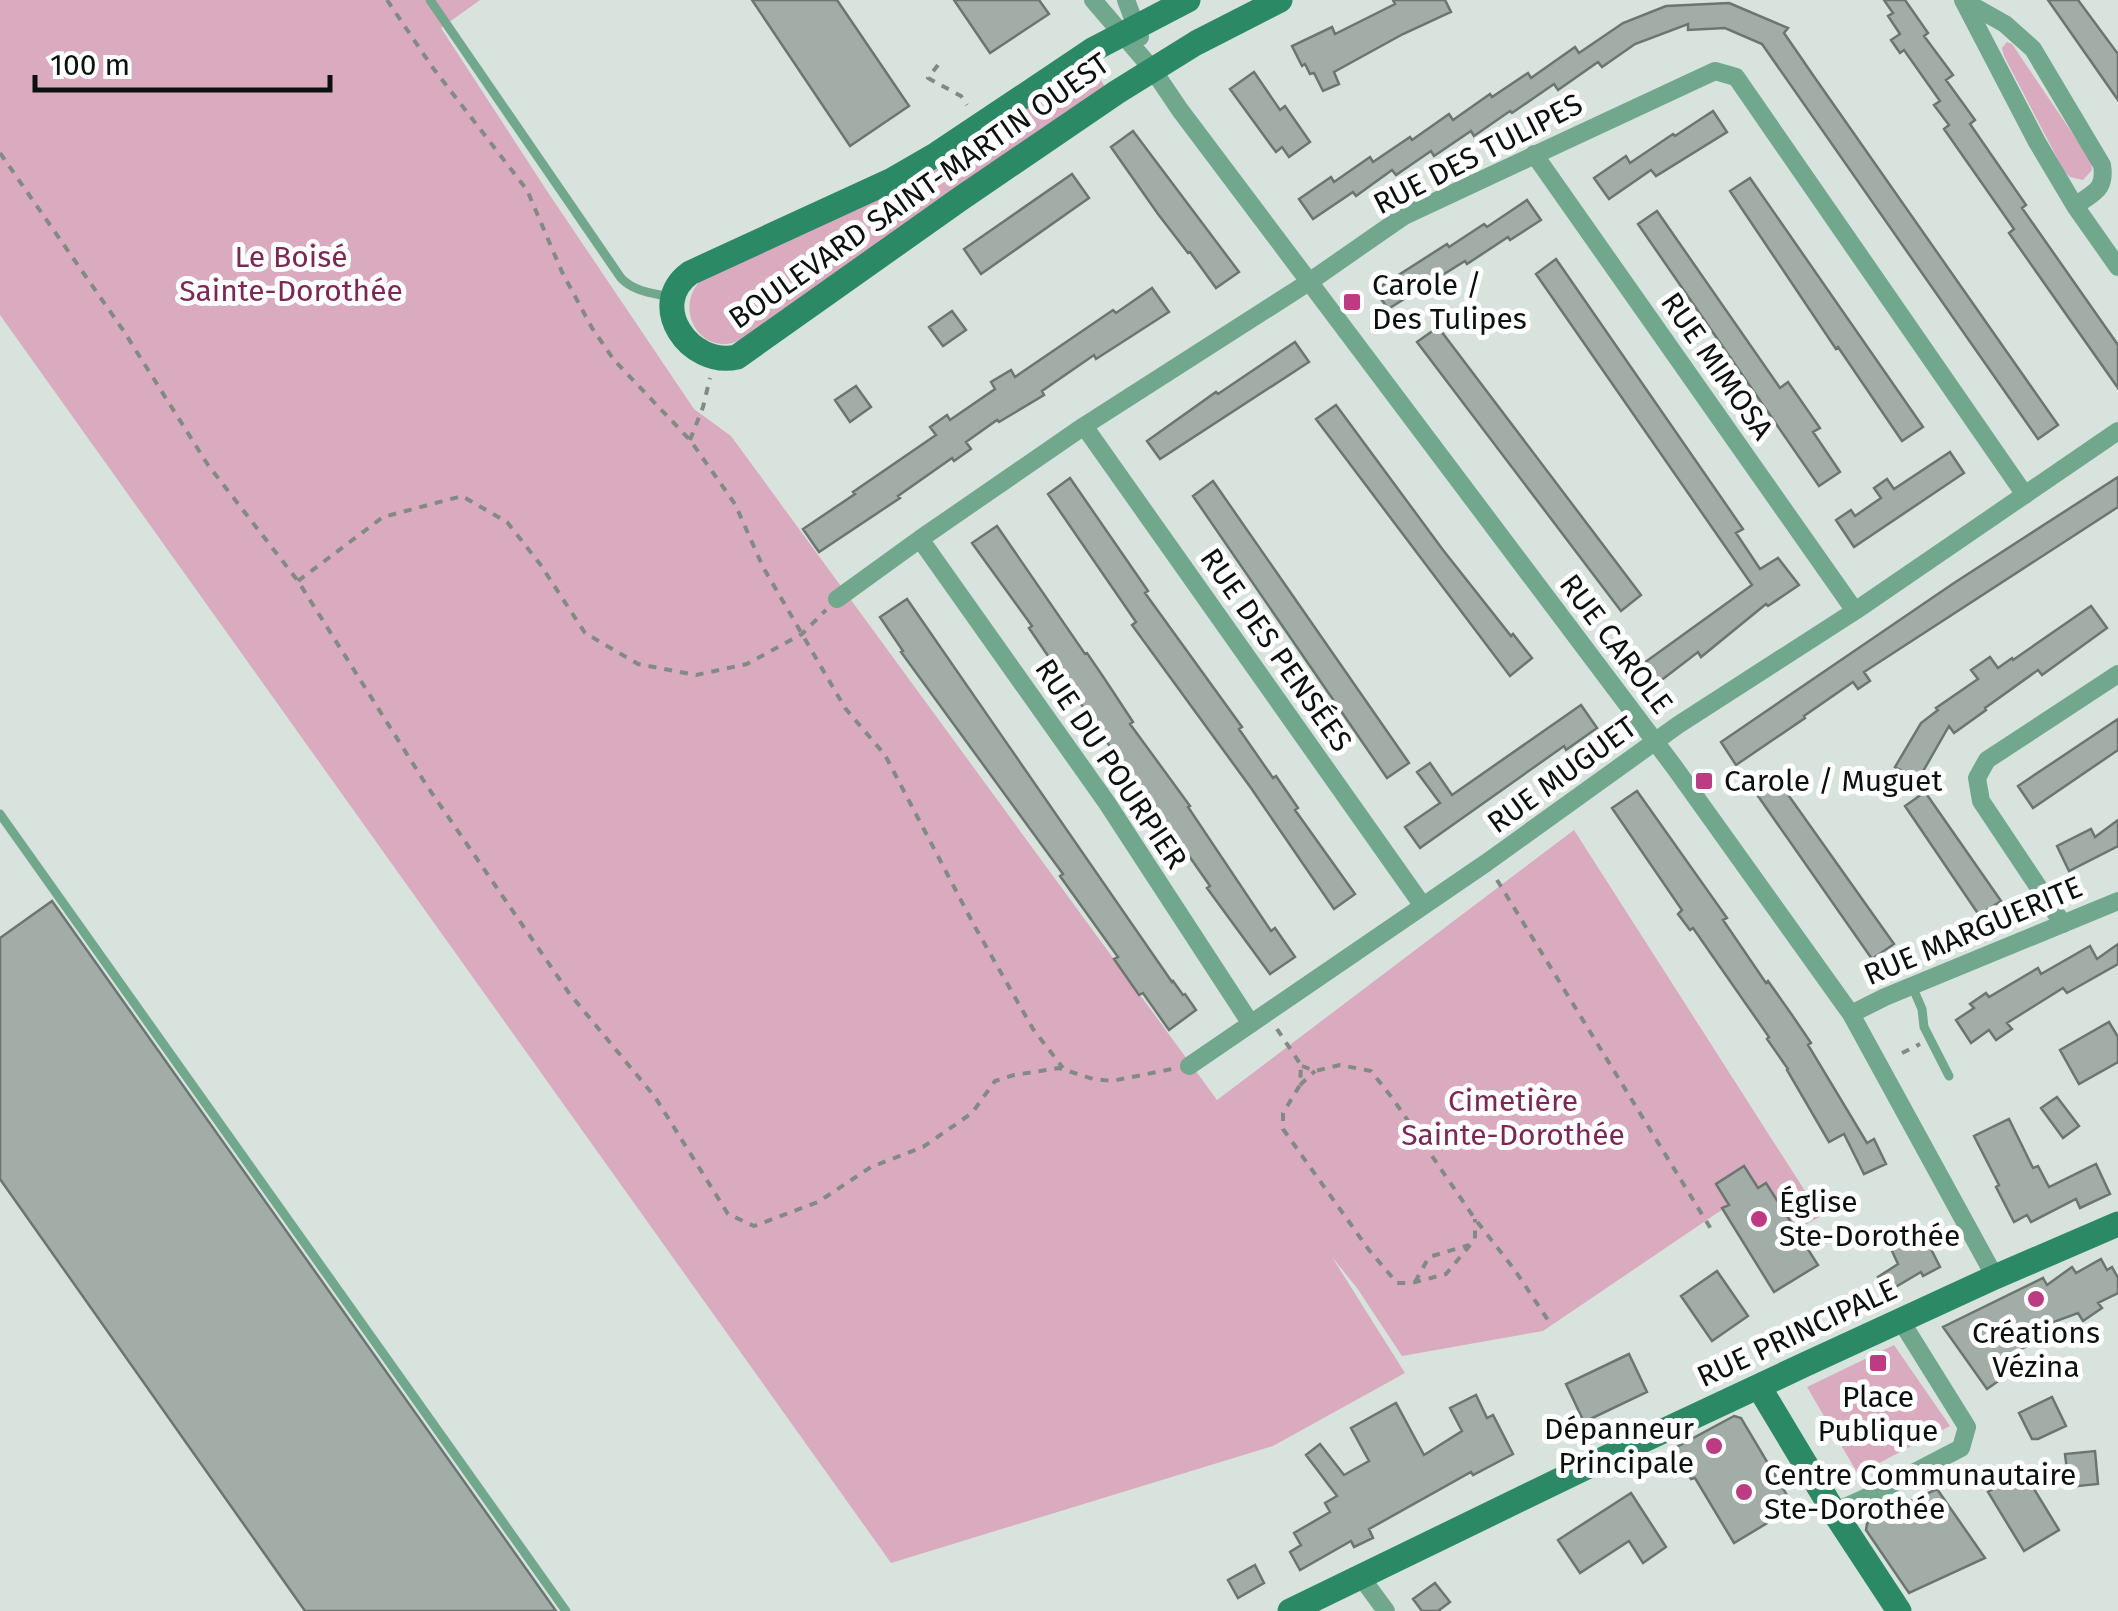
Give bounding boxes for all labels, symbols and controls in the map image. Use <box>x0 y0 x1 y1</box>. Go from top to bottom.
scale bar <box>35 30 330 92</box>
street label: BOULEVARD SAINT-MARTIN OUEST <box>722 45 1116 337</box>
text: 100 m <box>50 47 130 83</box>
street label: RUE DES TULIPES <box>1367 86 1589 222</box>
park label: Le Boisé Sainte-Dorothée <box>179 239 403 309</box>
place label: Carole / Des Tulipes <box>1372 267 1527 337</box>
street label: RUE MIMOSA <box>1653 286 1781 447</box>
marker: Carole / Des Tulipes <box>1341 291 1363 313</box>
street label: RUE DES PENSÉES <box>1193 542 1359 758</box>
street label: RUE CAROLE <box>1552 567 1680 721</box>
street label: RUE DU POURPIER <box>1027 652 1195 876</box>
street label: RUE MUGUET <box>1480 709 1644 841</box>
place label: Carole / Muguet <box>1724 763 1942 799</box>
marker: Carole / Muguet <box>1693 770 1715 792</box>
street label: RUE MARGUERITE <box>1858 869 2088 993</box>
park label: Cimetière Sainte-Dorothée <box>1401 1083 1625 1153</box>
place label: Église Ste-Dorothée <box>1779 1184 1960 1254</box>
marker: Église Ste-Dorothée <box>1748 1208 1770 1230</box>
street label: RUE PRINCIPALE <box>1691 1271 1903 1395</box>
marker: Créations Vézina <box>2025 1288 2047 1310</box>
place label: Créations Vézina <box>1972 1315 2100 1385</box>
marker: Place Publique <box>1867 1352 1889 1374</box>
place label: Place Publique <box>1818 1379 1938 1449</box>
place label: Dépanneur Principale <box>1544 1411 1694 1481</box>
marker: Dépanneur Principale <box>1703 1435 1725 1457</box>
place label: Centre Communautaire Ste-Dorothée <box>1764 1457 2076 1527</box>
marker: Centre Communautaire Ste-Dorothée <box>1733 1481 1755 1503</box>

